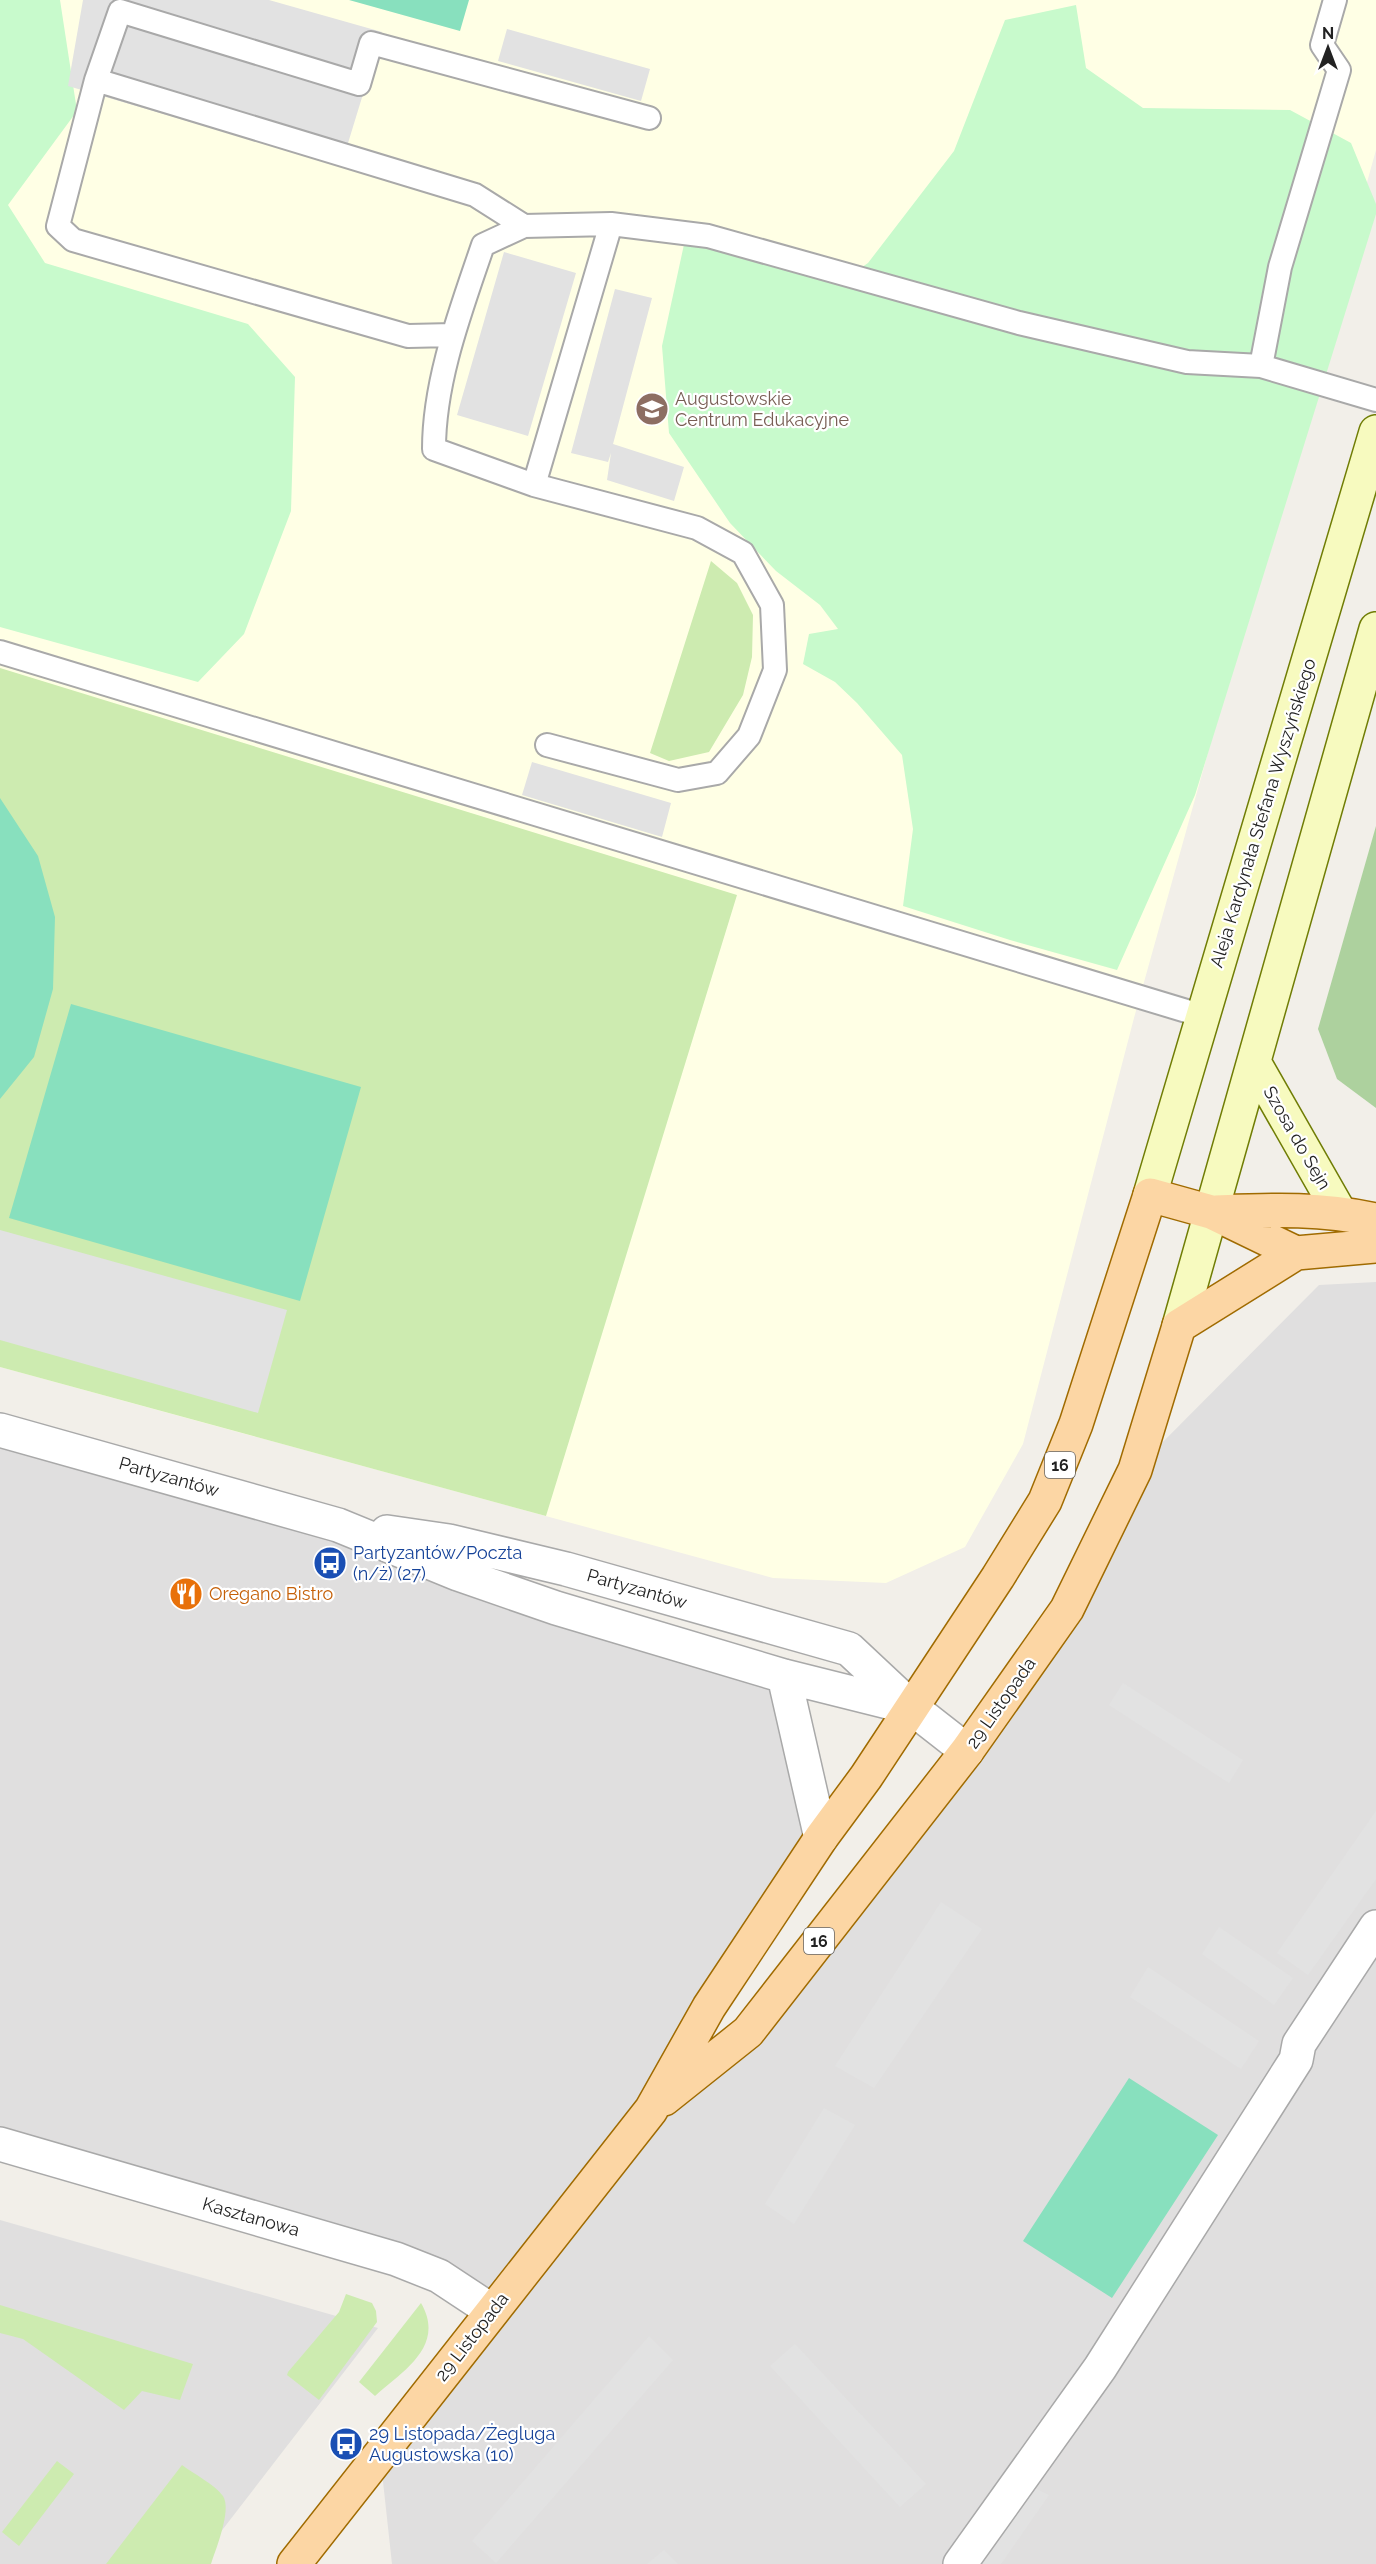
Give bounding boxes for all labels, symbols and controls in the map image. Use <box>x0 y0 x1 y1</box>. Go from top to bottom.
north arrow <box>1298 18 1358 78</box>
text: N <box>1322 24 1334 43</box>
place label: Augustowskie Centrum Edukacyjne <box>675 388 849 430</box>
school or university icon: Augustowskie Centrum Edukacyjne <box>634 391 670 427</box>
street label: Aleja Kardynała Stefana Wyszyńskiego <box>1205 656 1320 970</box>
street label: Szosa do Sejn <box>1259 1082 1336 1193</box>
street label: Partyzantów <box>117 1452 222 1501</box>
road number: 16 <box>1045 1452 1075 1478</box>
place label: Partyzantów/Poczta (n/ż) (27) <box>353 1542 522 1584</box>
bus stop icon: Partyzantów/Poczta (n/ż) (27) <box>312 1545 348 1581</box>
street label: Partyzantów <box>585 1564 690 1613</box>
restaurant icon: Oregano Bistro <box>168 1576 204 1612</box>
place label: Oregano Bistro <box>209 1583 333 1604</box>
street label: 29 Listopada <box>962 1653 1040 1752</box>
road number: 16 <box>804 1928 834 1954</box>
street label: Kasztanowa <box>200 2193 302 2240</box>
street label: 29 Listopada <box>431 2288 513 2385</box>
place label: 29 Listopada/Żegluga Augustowska (10) <box>369 2423 555 2465</box>
bus stop icon: 29 Listopada/Żegluga Augustowska (10) <box>328 2426 364 2462</box>

